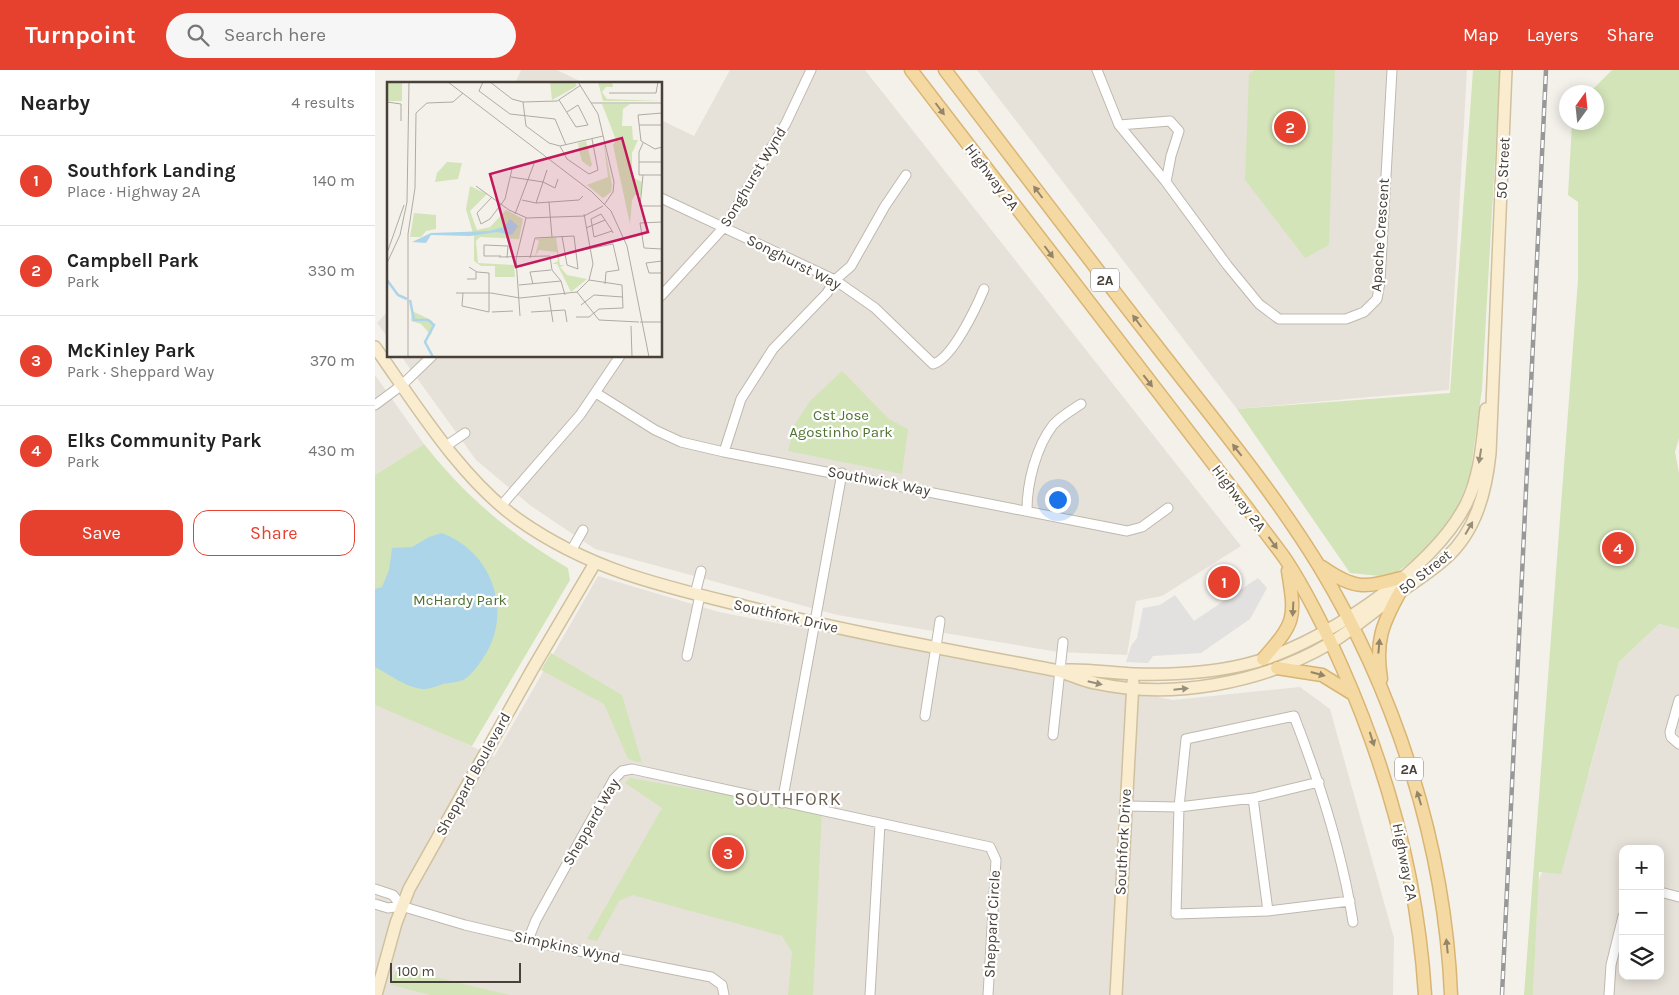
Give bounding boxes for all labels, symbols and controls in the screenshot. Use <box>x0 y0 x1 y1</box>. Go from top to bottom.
search box <box>166 13 516 58</box>
text: Turnpoint <box>25 21 136 49</box>
icon: search <box>184 21 212 49</box>
text: Search here <box>224 24 326 46</box>
text: Map <box>1463 24 1499 46</box>
text: Layers <box>1527 24 1579 46</box>
text: Share <box>1607 24 1654 46</box>
inset map <box>387 82 663 358</box>
north arrow <box>1559 85 1604 130</box>
text: Nearby <box>20 91 90 115</box>
text: 4 results <box>291 93 355 112</box>
one-way arrow <box>935 102 946 115</box>
pin: 2 <box>1274 108 1306 146</box>
street label: Songhurst Wynd <box>716 124 790 230</box>
street label: 50 Street <box>1492 136 1514 199</box>
street label: Highway 2A <box>961 140 1023 214</box>
text: Southfork Landing <box>67 160 235 182</box>
text: 1 <box>33 171 39 190</box>
text: 140 m <box>313 171 355 190</box>
street label: Apache Crescent <box>1367 177 1393 293</box>
text: Place · Highway 2A <box>67 182 200 201</box>
one-way arrow <box>1033 186 1044 199</box>
street label: Songhurst Way <box>744 230 844 294</box>
one-way arrow <box>1044 245 1055 258</box>
text: Campbell Park <box>67 250 199 272</box>
text: 2 <box>31 261 41 280</box>
text: 330 m <box>308 261 355 280</box>
road number: 2A <box>1091 268 1119 292</box>
text: Park <box>67 272 99 291</box>
one-way arrow <box>1132 314 1142 328</box>
text: McKinley Park <box>67 340 195 362</box>
text: 3 <box>31 351 41 370</box>
text: 370 m <box>310 351 355 370</box>
text: Park · Sheppard Way <box>67 362 214 381</box>
one-way arrow <box>1143 374 1154 387</box>
park label: Cst Jose Agostinho Park <box>789 406 893 441</box>
text: Elks Community Park <box>67 430 262 452</box>
text: 4 <box>31 441 41 460</box>
text: 430 m <box>308 441 355 460</box>
one-way arrow <box>1231 444 1242 457</box>
one-way arrow <box>1475 448 1483 464</box>
text: Park <box>67 452 99 471</box>
street label: Highway 2A <box>1208 461 1270 535</box>
street label: Southwick Way <box>826 462 932 500</box>
your location <box>1045 487 1071 513</box>
button: Save <box>20 510 183 556</box>
button: Share <box>193 510 355 556</box>
one-way arrow <box>1464 522 1473 535</box>
pin: 4 <box>1602 529 1634 567</box>
one-way arrow <box>1268 536 1278 550</box>
street label: 50 Street <box>1395 546 1455 598</box>
pin: 1 <box>1208 563 1240 601</box>
park label: McHardy Park <box>413 591 507 609</box>
street label: Southfork Drive <box>732 595 840 637</box>
one-way arrow <box>1288 602 1296 618</box>
one-way arrow <box>1375 637 1383 653</box>
one-way arrow <box>1310 671 1325 679</box>
one-way arrow <box>1088 679 1103 687</box>
one-way arrow <box>1174 684 1190 692</box>
street label: Sheppard Boulevard <box>432 709 514 839</box>
one-way arrow <box>1368 732 1376 747</box>
road number: 2A <box>1395 758 1423 781</box>
street label: Sheppard Way <box>559 775 623 869</box>
district label: SOUTHFORK <box>734 788 842 810</box>
street label: Southfork Drive <box>1111 788 1135 896</box>
one-way arrow <box>1414 790 1422 805</box>
street label: Highway 2A <box>1389 822 1421 903</box>
pin: 3 <box>712 834 744 872</box>
map controls <box>1619 845 1664 980</box>
button: + <box>1619 845 1664 890</box>
street label: Sheppard Circle <box>980 869 1004 979</box>
button: − <box>1619 890 1664 935</box>
street label: Simpkins Wynd <box>512 927 622 967</box>
button: layers <box>1619 935 1664 980</box>
one-way arrow <box>1443 938 1451 954</box>
scale bar <box>390 960 521 983</box>
text: 100 m <box>397 963 435 980</box>

